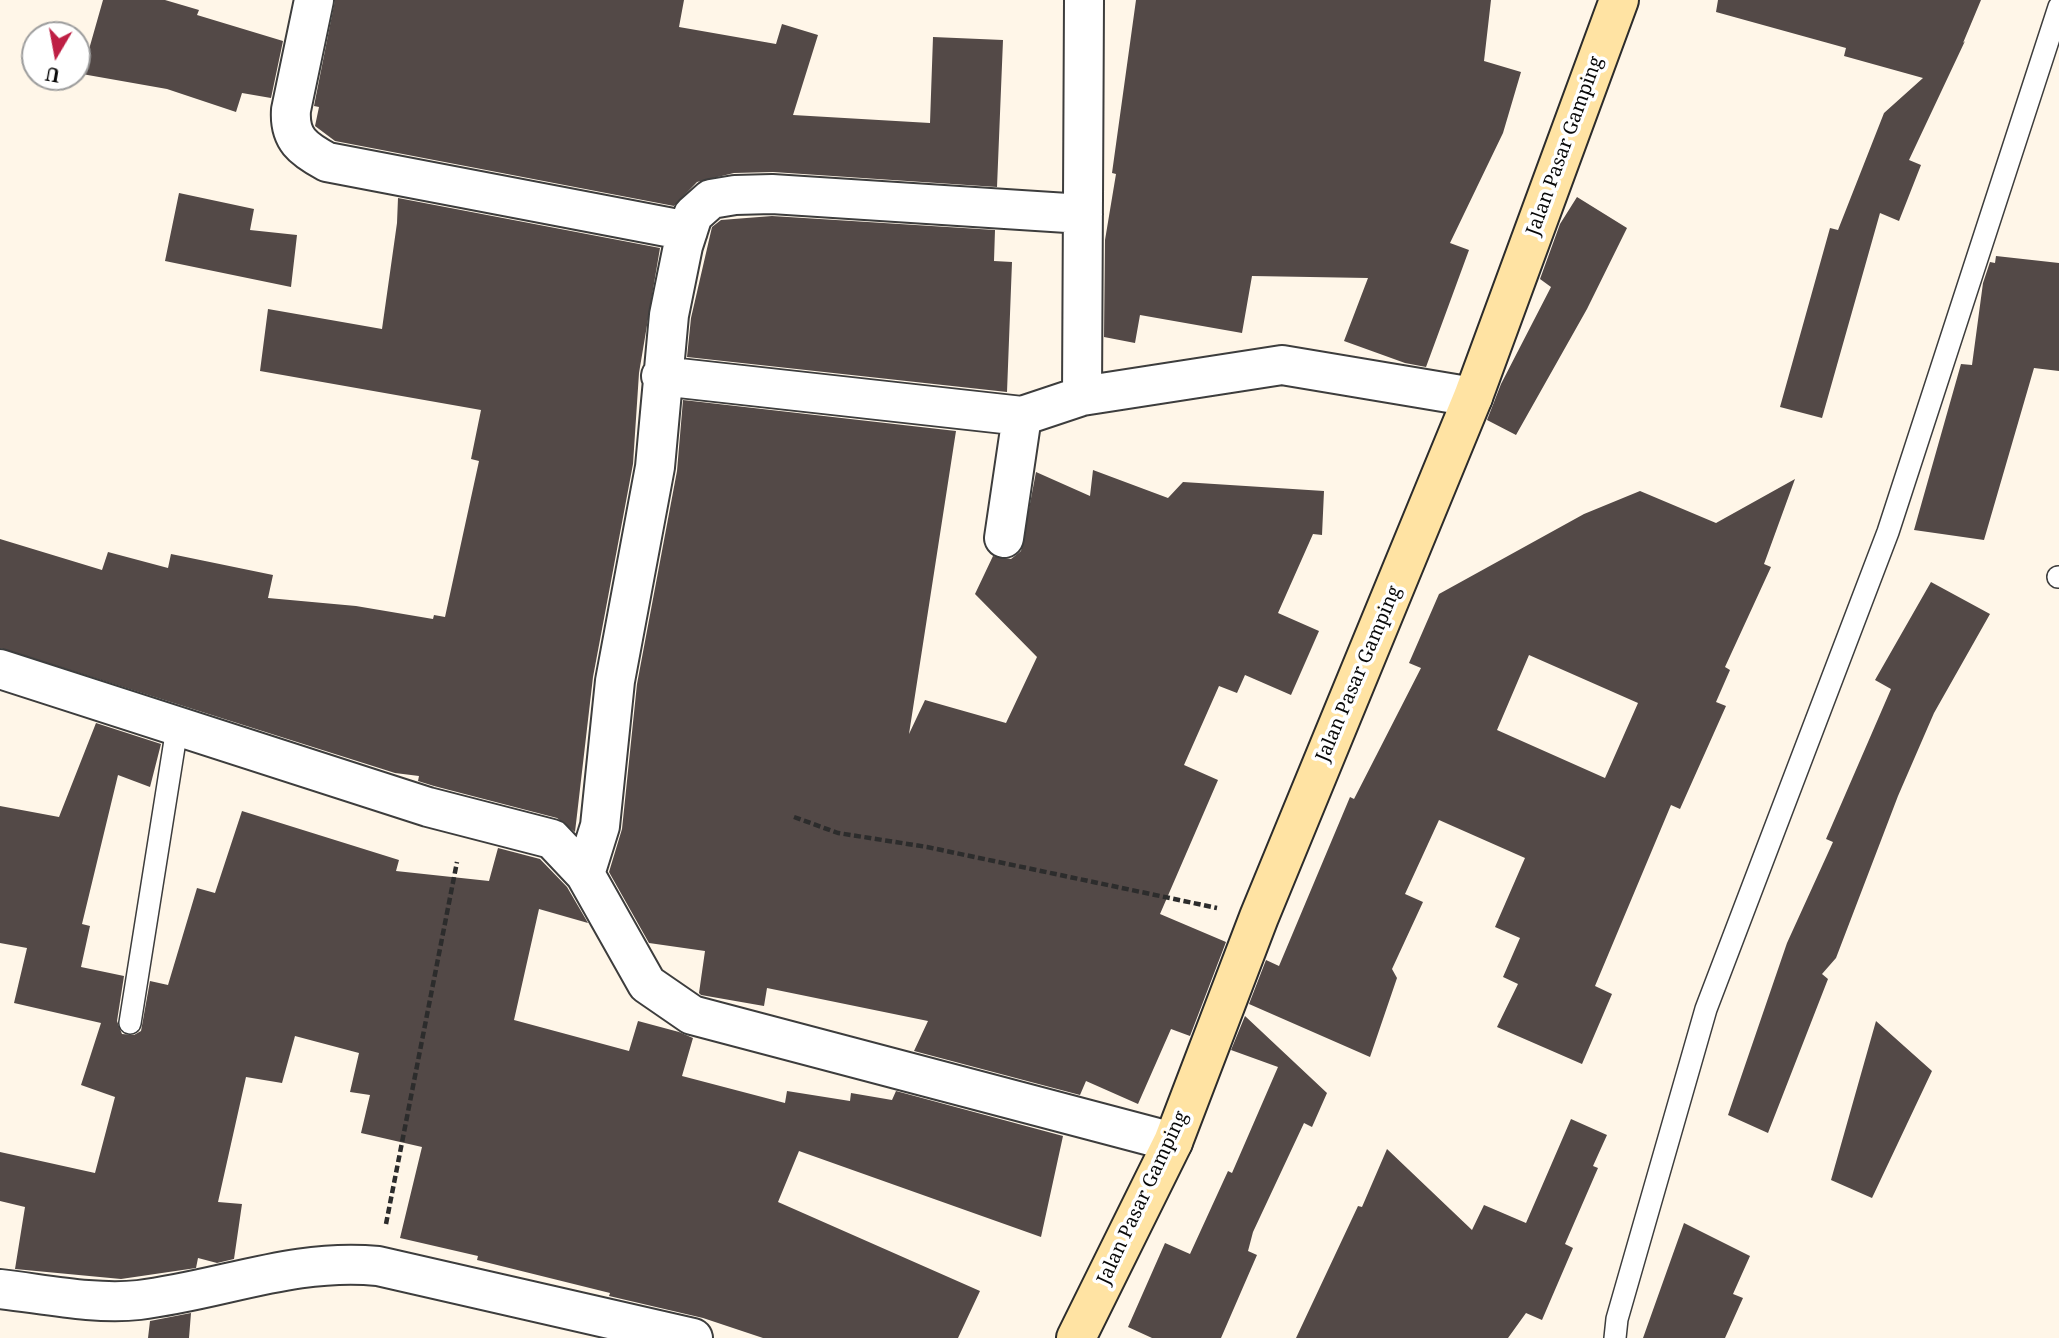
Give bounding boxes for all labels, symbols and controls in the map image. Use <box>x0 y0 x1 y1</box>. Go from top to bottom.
north arrow <box>21 21 91 91</box>
street label: Jalan Pasar Gamping <box>1522 53 1608 239</box>
text: U <box>43 61 62 89</box>
street label: Jalan Pasar Gamping <box>1312 583 1406 765</box>
street label: Jalan Pasar Gamping <box>1093 1108 1193 1288</box>

